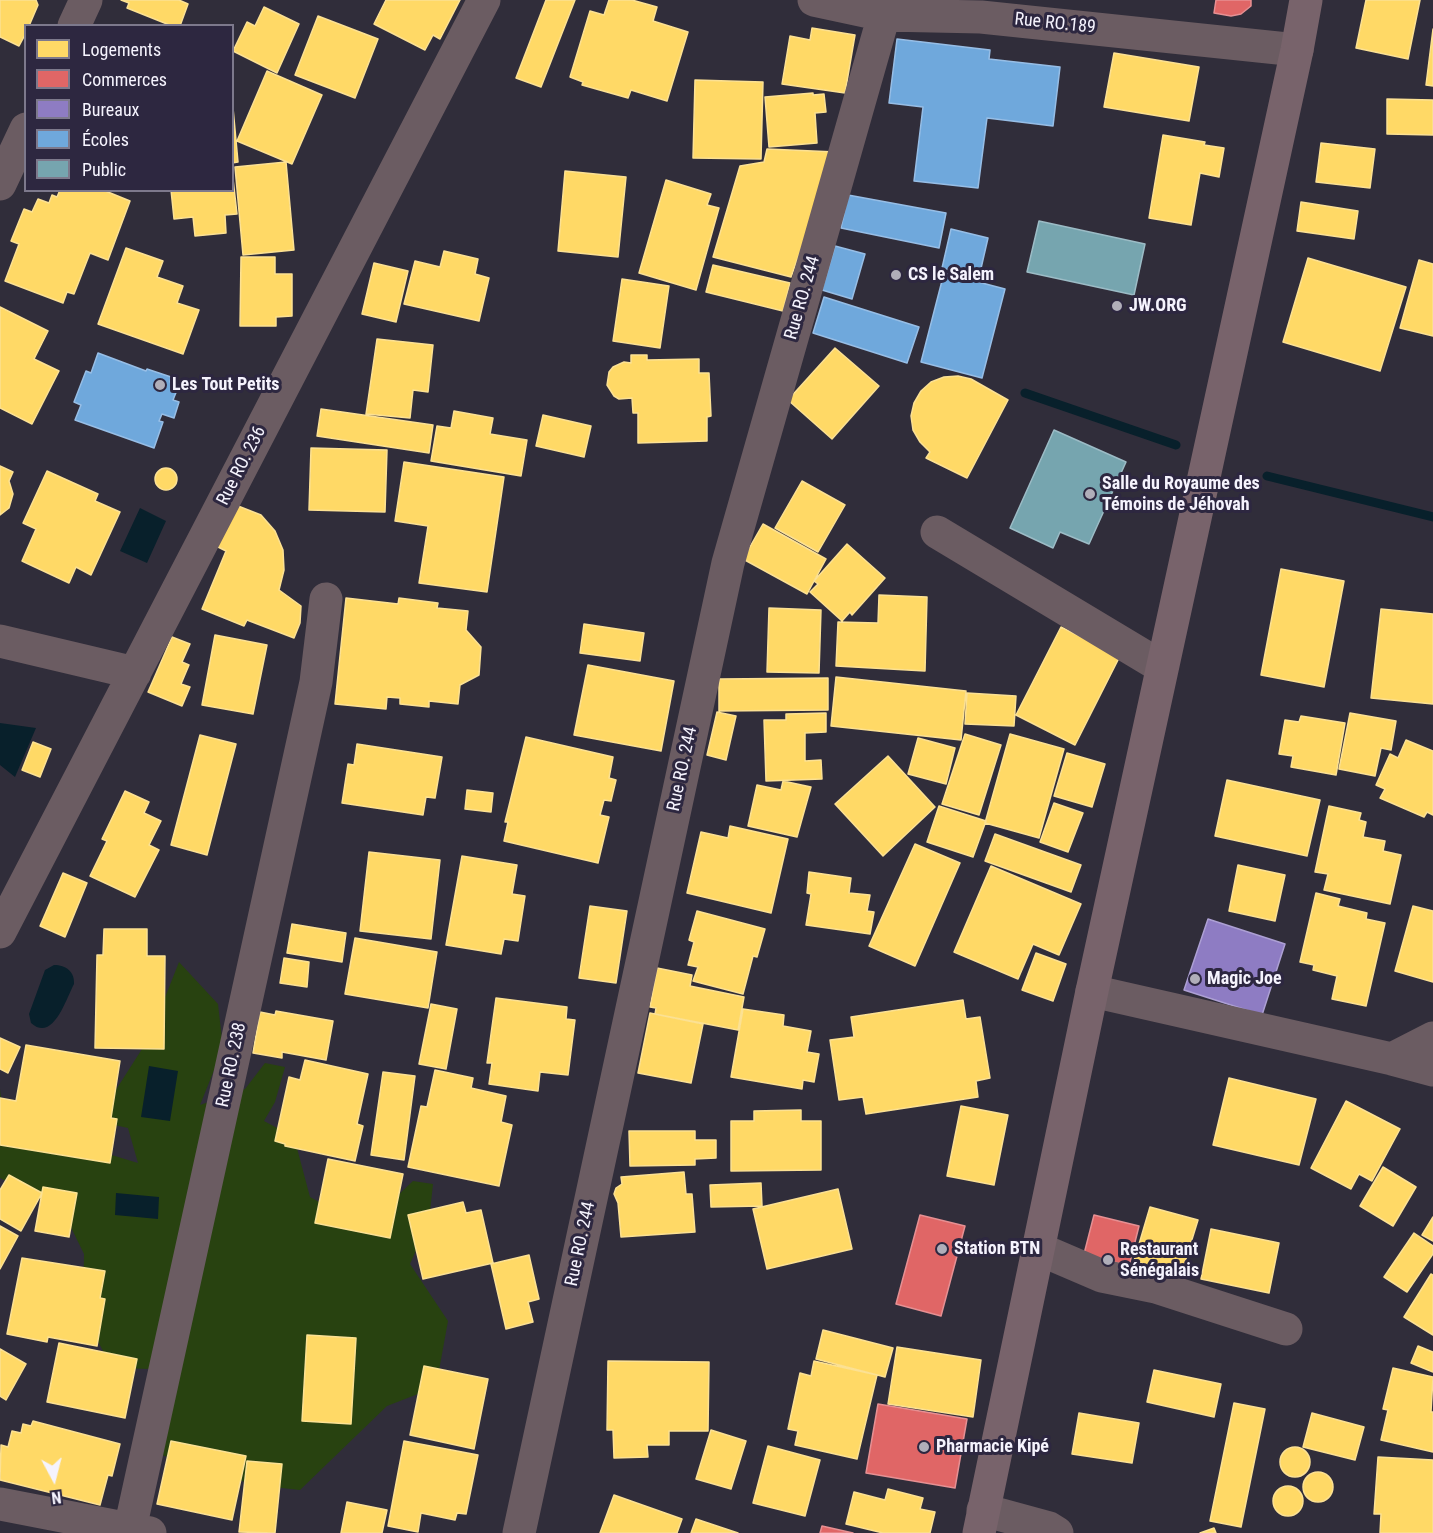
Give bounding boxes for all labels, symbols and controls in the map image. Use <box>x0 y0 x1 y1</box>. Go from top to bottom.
street label: Rue RO.189 <box>1013 9 1097 39</box>
legend <box>24 24 234 192</box>
text: Logements <box>82 39 161 60</box>
text: Commerces <box>82 69 167 90</box>
text: Bureaux <box>82 99 140 120</box>
text: Écoles <box>82 129 129 150</box>
text: Public <box>82 159 126 180</box>
street label: Rue RO. 244 <box>781 254 825 342</box>
place label: CS le Salem <box>908 264 994 286</box>
marker: CS le Salem <box>889 268 903 282</box>
place label: JW.ORG <box>1129 295 1187 317</box>
marker: JW.ORG <box>1110 299 1124 313</box>
place label: Les Tout Petits <box>172 374 279 396</box>
marker: Les Tout Petits <box>153 378 167 392</box>
street label: Rue RO. 236 <box>213 423 271 509</box>
place label: Salle du Royaume des Témoins de Jéhovah <box>1102 473 1260 516</box>
marker: Salle du Royaume des Témoins de Jéhovah <box>1083 487 1097 501</box>
street label: Rue RO. 244 <box>664 725 702 813</box>
place label: Magic Joe <box>1207 968 1282 990</box>
marker: Magic Joe <box>1188 972 1202 986</box>
street label: Rue RO. 238 <box>213 1021 251 1109</box>
street label: Rue RO. 244 <box>562 1200 600 1288</box>
place label: Station BTN <box>954 1238 1040 1260</box>
place label: Restaurant Sénégalais <box>1120 1239 1199 1282</box>
marker: Station BTN <box>935 1242 949 1256</box>
marker: Restaurant Sénégalais <box>1101 1253 1115 1267</box>
place label: Pharmacie Kipé <box>936 1436 1049 1458</box>
marker: Pharmacie Kipé <box>917 1440 931 1454</box>
north arrow <box>24 1449 84 1509</box>
text: N <box>50 1487 62 1507</box>

